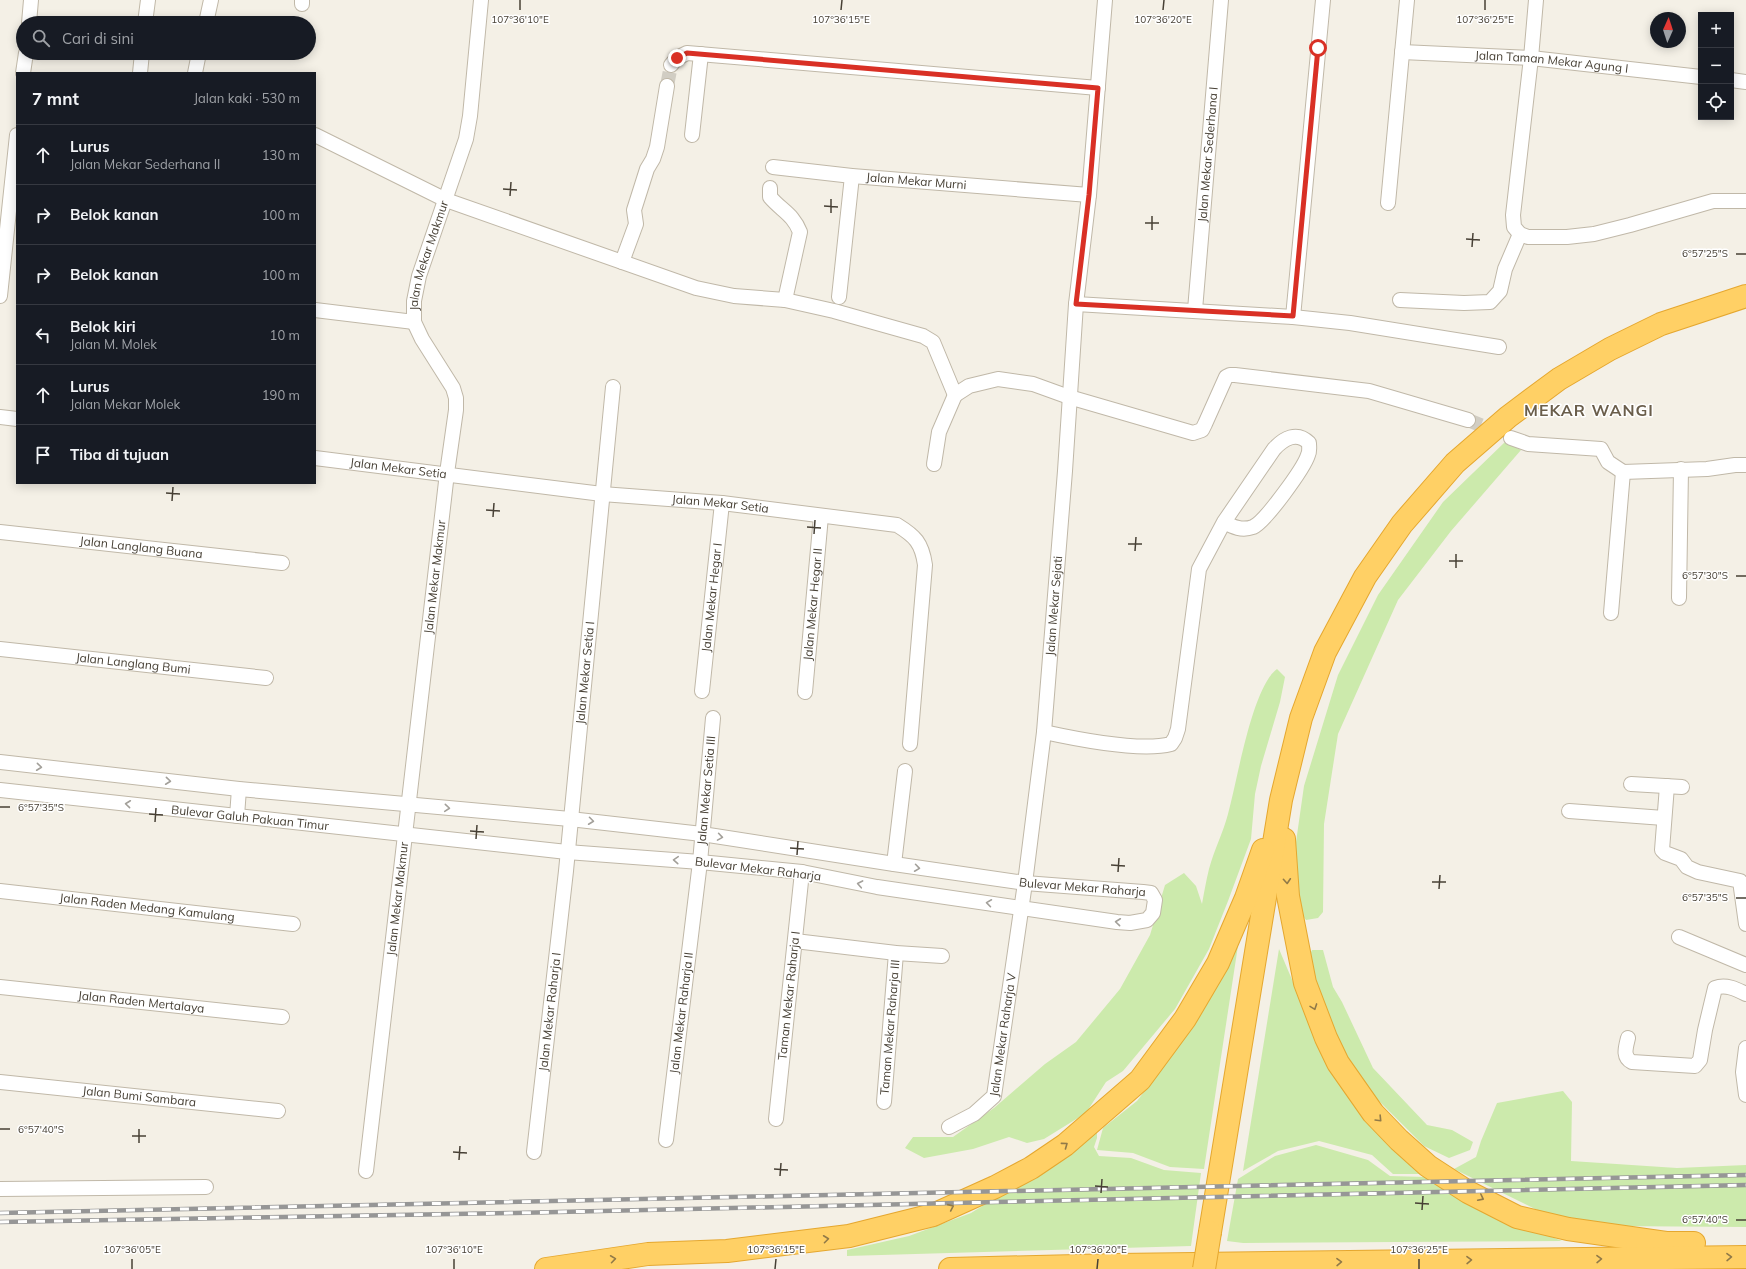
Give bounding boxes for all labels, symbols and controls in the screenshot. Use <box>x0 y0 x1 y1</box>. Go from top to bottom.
north arrow <box>1650 12 1686 48</box>
map controls <box>1698 12 1734 120</box>
button: + <box>1698 12 1734 48</box>
text: 107°36'10"E <box>491 13 549 26</box>
text: 107°36'15"E <box>812 13 870 26</box>
text: 107°36'20"E <box>1134 13 1192 26</box>
text: 107°36'25"E <box>1456 13 1514 26</box>
search box <box>16 16 316 60</box>
icon: search <box>30 27 52 49</box>
text: Cari di sini <box>62 29 134 48</box>
route start <box>1309 39 1327 57</box>
street label: Jalan Taman Mekar Agung I <box>1475 47 1629 76</box>
button: − <box>1698 48 1734 84</box>
route end <box>668 49 686 67</box>
button: locate <box>1698 84 1734 120</box>
street label: Jalan Mekar Sederhana I <box>1194 86 1221 223</box>
text: 7 mnt <box>32 88 79 109</box>
text: Jalan kaki · 530 m <box>194 90 300 106</box>
text: Lurus <box>70 137 110 156</box>
icon: ahead <box>32 144 54 166</box>
text: 130 m <box>262 147 300 163</box>
text: Jalan Mekar Sederhana II <box>70 156 220 172</box>
street label: Jalan Mekar Murni <box>866 169 967 192</box>
street label: Jalan Mekar Makmur <box>406 198 452 311</box>
icon: right <box>32 204 54 226</box>
text: Belok kanan <box>70 205 159 224</box>
text: 100 m <box>262 207 300 223</box>
text: 6°57'25"S <box>1682 247 1728 260</box>
icon: right <box>32 264 54 286</box>
text: Belok kanan <box>70 265 159 284</box>
text: 100 m <box>262 267 300 283</box>
text: Belok kiri <box>70 317 136 336</box>
icon: left <box>32 324 54 346</box>
text: 10 m <box>270 327 300 343</box>
text: Jalan M. Molek <box>70 336 157 352</box>
text: Lurus <box>70 377 110 396</box>
icon: ahead <box>32 384 54 406</box>
text: 190 m <box>262 387 300 403</box>
text: Jalan Mekar Molek <box>70 396 180 412</box>
district label: MEKAR WANGI <box>1524 400 1654 420</box>
icon: arrive <box>32 444 54 466</box>
text: Tiba di tujuan <box>70 445 169 464</box>
street label: Jalan Mekar Setia <box>349 454 448 481</box>
street label: Jalan Mekar Setia <box>671 491 770 516</box>
street label: Jalan Mekar Makmur <box>420 519 449 635</box>
street label: Jalan Langlang Buana <box>79 533 203 561</box>
street label: Jalan Mekar Hegar I <box>698 542 725 653</box>
street label: Jalan Mekar Hegar II <box>800 547 825 661</box>
street label: Jalan Mekar Sejati <box>1042 555 1065 656</box>
text: 6°57'30"S <box>1682 569 1728 582</box>
street label: Jalan Mekar Setia I <box>572 620 597 725</box>
street label: Jalan Langlang Bumi <box>75 649 192 677</box>
street label: Jalan Mekar Setia III <box>694 735 718 846</box>
one-way arrow <box>36 762 42 771</box>
one-way arrow <box>165 776 171 785</box>
one-way arrow <box>125 800 131 809</box>
text: 6°57'35"S <box>18 801 64 814</box>
street label: Bulevar Galuh Pakuan Timur <box>171 802 330 833</box>
one-way arrow <box>444 804 450 813</box>
one-way arrow <box>588 816 594 825</box>
one-way arrow <box>717 832 723 841</box>
street label: Jalan Mekar Makmur <box>383 840 411 957</box>
street label: Bulevar Mekar Raharja <box>694 853 822 884</box>
one-way arrow <box>673 856 679 865</box>
one-way arrow <box>914 863 920 872</box>
street label: Bulevar Mekar Raharja <box>1018 874 1146 899</box>
one-way arrow <box>1282 878 1291 884</box>
one-way arrow <box>857 880 863 888</box>
street label: Jalan Raden Medang Kamulang <box>59 890 235 924</box>
text: 6°57'35"S <box>1682 891 1728 904</box>
one-way arrow <box>986 899 992 908</box>
one-way arrow <box>1114 917 1121 926</box>
street label: Taman Mekar Raharja I <box>774 930 803 1061</box>
street label: Jalan Mekar Raharja II <box>666 951 696 1075</box>
street label: Jalan Mekar Raharja I <box>535 952 564 1072</box>
street label: Taman Mekar Raharja III <box>877 959 902 1095</box>
street label: Jalan Mekar Raharja V <box>986 971 1019 1097</box>
street label: Jalan Raden Mertalaya <box>77 987 205 1016</box>
one-way arrow <box>1310 1004 1318 1011</box>
street label: Jalan Bumi Sambara <box>82 1083 197 1109</box>
one-way arrow <box>1374 1114 1381 1122</box>
text: 6°57'40"S <box>18 1123 64 1136</box>
one-way arrow <box>1061 1142 1068 1150</box>
one-way arrow <box>1476 1193 1484 1201</box>
one-way arrow <box>947 1203 954 1211</box>
text: 6°57'40"S <box>1682 1213 1728 1226</box>
one-way arrow <box>822 1235 829 1244</box>
text: 107°36'05"E <box>103 1243 161 1256</box>
text: 107°36'10"E <box>425 1243 483 1256</box>
text: 107°36'15"E <box>747 1243 805 1256</box>
text: 107°36'20"E <box>1069 1243 1127 1256</box>
text: 107°36'25"E <box>1390 1243 1448 1256</box>
one-way arrow <box>1726 1253 1732 1261</box>
one-way arrow <box>610 1255 616 1264</box>
one-way arrow <box>1596 1255 1602 1263</box>
one-way arrow <box>1466 1256 1472 1264</box>
one-way arrow <box>1336 1258 1342 1266</box>

